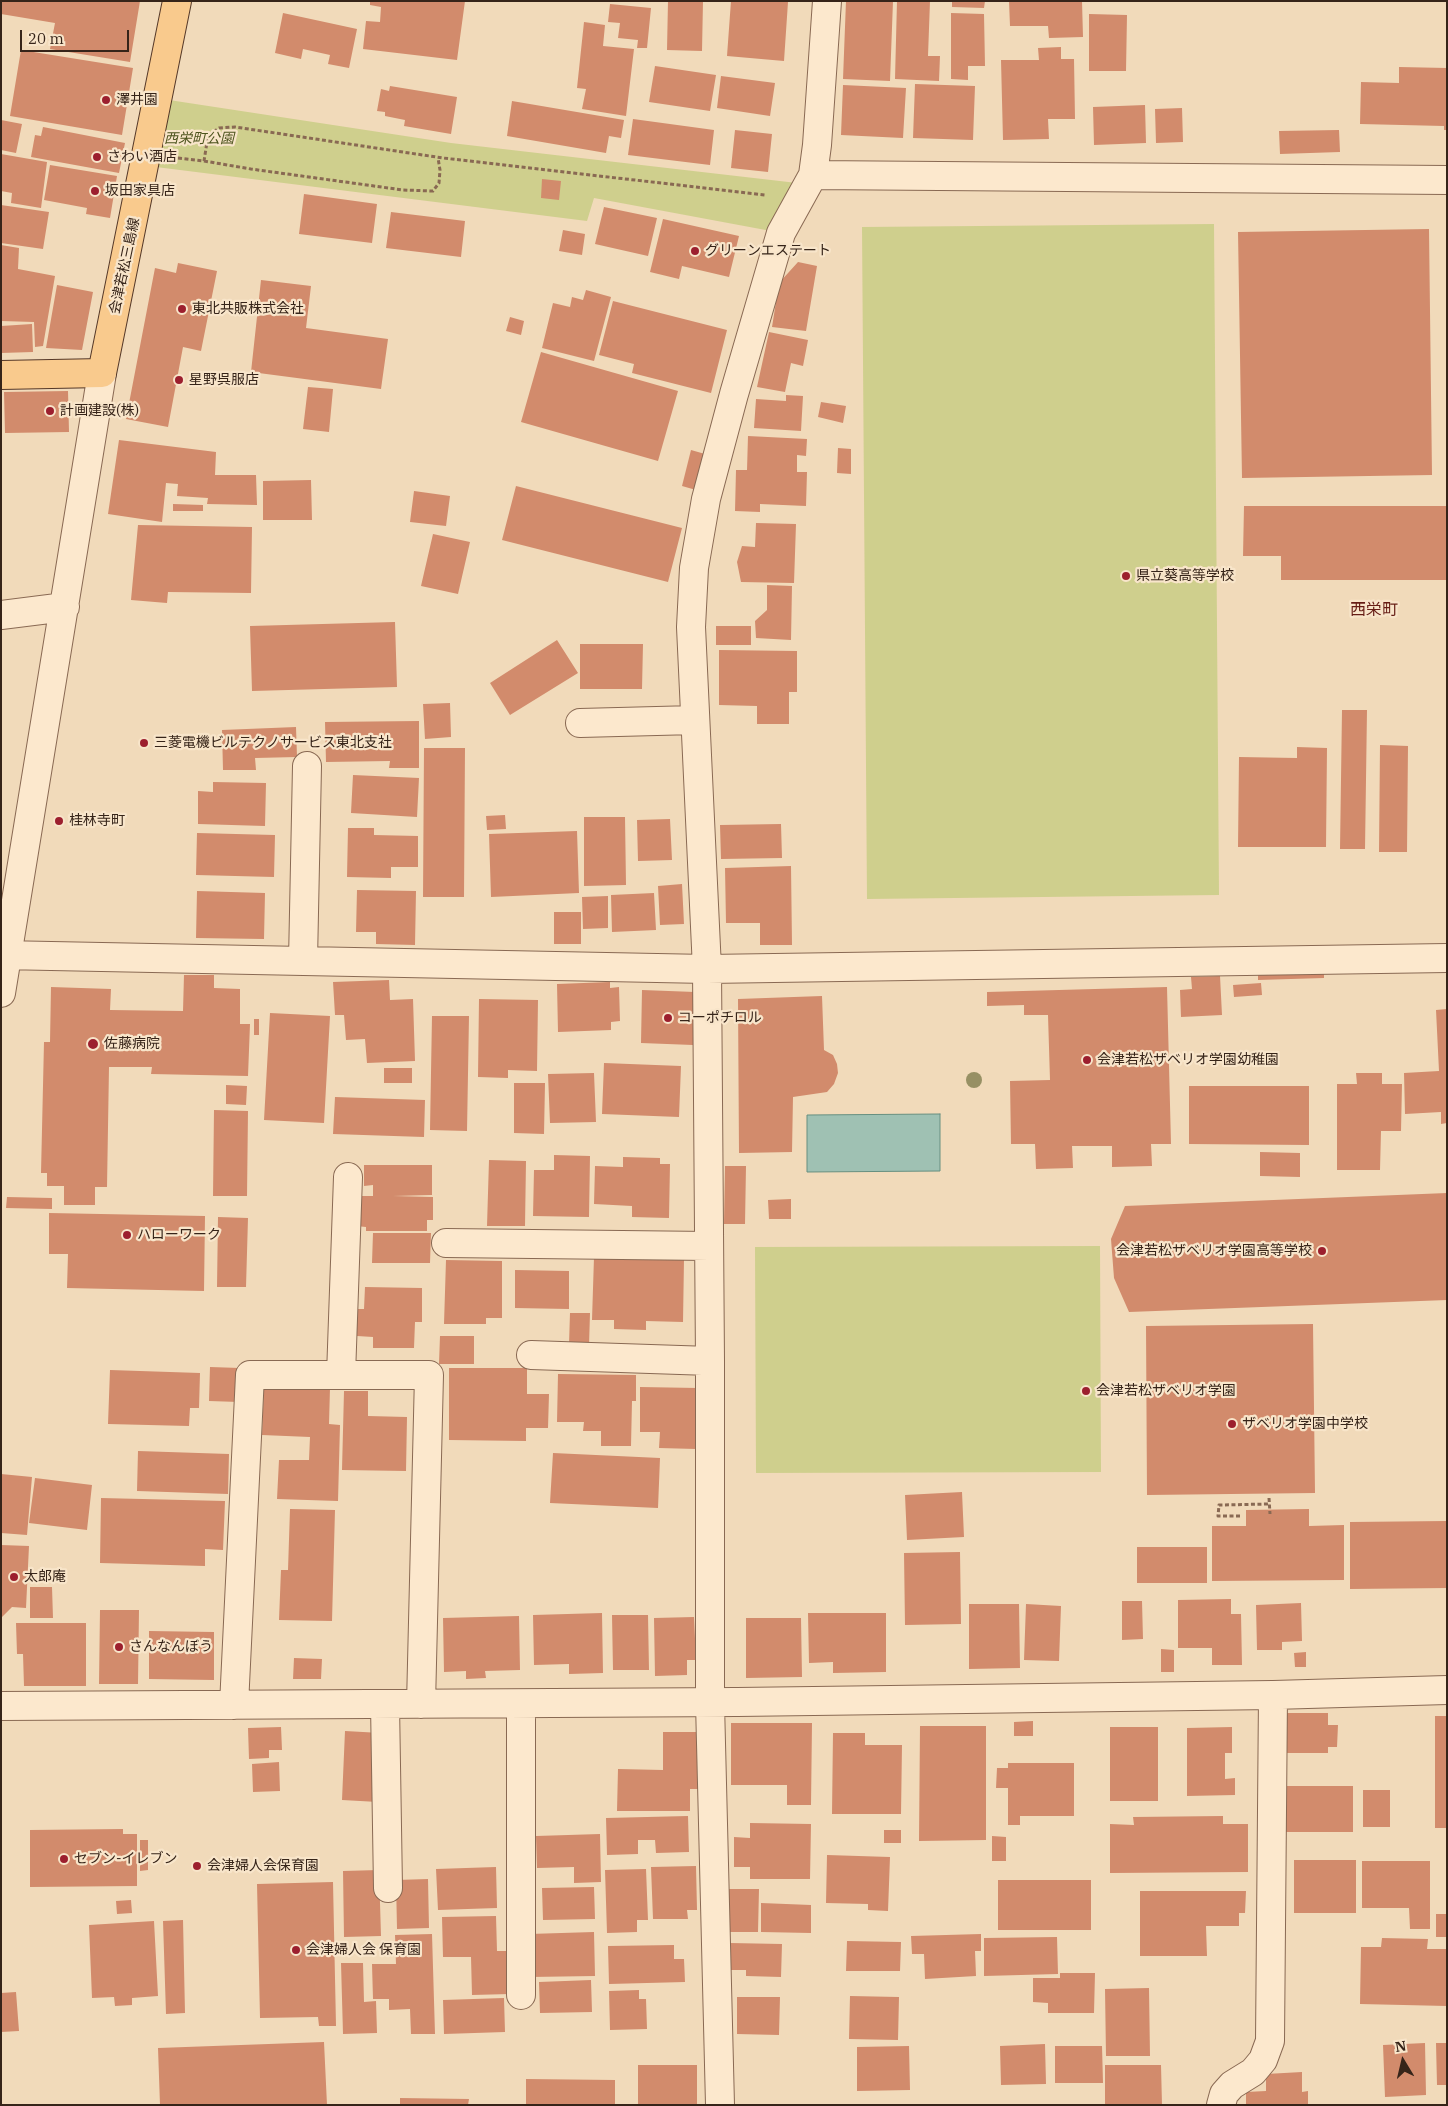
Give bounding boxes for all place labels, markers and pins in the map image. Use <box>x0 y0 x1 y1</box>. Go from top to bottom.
place label: 澤井園 <box>116 92 158 108</box>
marker: 澤井園 <box>100 94 112 106</box>
place label: さわい酒店 <box>107 149 177 165</box>
marker: さわい酒店 <box>91 151 103 163</box>
place label: 坂田家具店 <box>105 183 175 199</box>
marker: 坂田家具店 <box>89 185 101 197</box>
place label: グリーンエステート <box>705 243 831 259</box>
marker: グリーンエステート <box>689 245 701 257</box>
place label: 東北共販株式会社 <box>192 301 304 317</box>
marker: 東北共販株式会社 <box>176 303 188 315</box>
place label: 星野呉服店 <box>189 372 259 388</box>
marker: 星野呉服店 <box>173 374 185 386</box>
place label: 計画建設(株) <box>60 403 139 419</box>
marker: 計画建設(株) <box>44 405 56 417</box>
place label: 県立葵高等学校 <box>1136 568 1234 584</box>
marker: 県立葵高等学校 <box>1120 570 1132 582</box>
place label: 三菱電機ビルテクノサービス東北支社 <box>154 735 392 751</box>
marker: 三菱電機ビルテクノサービス東北支社 <box>138 737 150 749</box>
place label: 桂林寺町 <box>69 813 125 829</box>
marker: 桂林寺町 <box>53 815 65 827</box>
place label: コーポチロル <box>678 1010 762 1026</box>
marker: コーポチロル <box>662 1012 674 1024</box>
place label: 佐藤病院 <box>104 1036 160 1052</box>
marker: 佐藤病院 <box>86 1037 100 1051</box>
place label: 会津若松ザベリオ学園幼稚園 <box>1097 1052 1279 1068</box>
marker: 会津若松ザベリオ学園幼稚園 <box>1081 1054 1093 1066</box>
place label: ハローワーク <box>137 1227 221 1243</box>
marker: ハローワーク <box>121 1229 133 1241</box>
place label: 会津若松ザベリオ学園高等学校 <box>1116 1243 1312 1259</box>
marker: 会津若松ザベリオ学園高等学校 <box>1316 1245 1328 1257</box>
place label: 会津若松ザベリオ学園 <box>1096 1383 1236 1399</box>
marker: 会津若松ザベリオ学園 <box>1080 1385 1092 1397</box>
place label: ザベリオ学園中学校 <box>1242 1416 1368 1432</box>
marker: ザベリオ学園中学校 <box>1226 1418 1238 1430</box>
place label: 太郎庵 <box>24 1569 66 1585</box>
marker: 太郎庵 <box>8 1571 20 1583</box>
place label: さんなんぼう <box>129 1639 213 1655</box>
marker: さんなんぼう <box>113 1641 125 1653</box>
place label: セブン-イレブン <box>74 1851 178 1867</box>
marker: セブン-イレブン <box>58 1853 70 1865</box>
place label: 会津婦人会保育園 <box>207 1858 319 1874</box>
marker: 会津婦人会保育園 <box>191 1860 203 1872</box>
place label: 会津婦人会 保育園 <box>306 1942 421 1958</box>
marker: 会津婦人会 保育園 <box>290 1944 302 1956</box>

